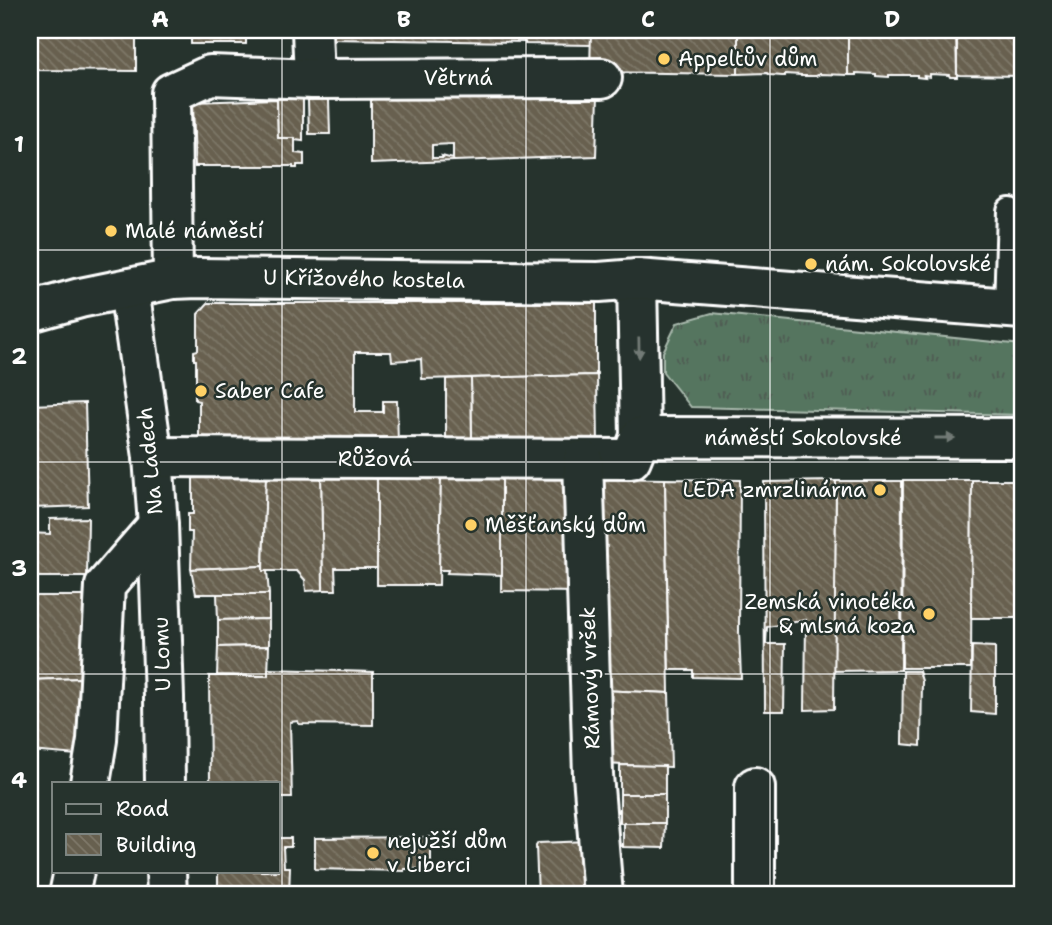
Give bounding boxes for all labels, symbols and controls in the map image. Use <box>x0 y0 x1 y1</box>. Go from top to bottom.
text: A <box>151 4 169 34</box>
text: B <box>397 4 411 34</box>
text: C <box>641 4 655 34</box>
text: D <box>884 4 900 34</box>
place label: Appeltův dům <box>678 45 817 73</box>
marker: Appeltův dům <box>656 51 672 67</box>
street label: Větrná <box>424 64 492 92</box>
text: 1 <box>14 129 24 159</box>
place label: Malé náměstí <box>125 217 263 245</box>
marker: Malé náměstí <box>103 223 119 239</box>
place label: nám. Sokolovské <box>825 250 992 278</box>
marker: nám. Sokolovské <box>803 256 819 272</box>
street label: U Křížového kostela <box>263 263 465 295</box>
one-way arrow <box>633 337 644 359</box>
text: 2 <box>11 341 27 371</box>
place label: Saber Cafe <box>215 377 325 405</box>
marker: Saber Cafe <box>193 383 209 399</box>
street label: Na Ladech <box>130 406 170 516</box>
street label: náměstí Sokolovské <box>704 424 902 452</box>
one-way arrow <box>934 432 956 444</box>
street label: Růžová <box>338 445 412 473</box>
place label: LEDA zmrzlinárna <box>682 476 866 504</box>
marker: LEDA zmrzlinárna <box>872 482 888 498</box>
place label: Měšťanský dům <box>485 511 646 539</box>
marker: Měšťanský dům <box>463 517 479 533</box>
text: 3 <box>11 553 27 583</box>
place label: Zemská vinotéka & mlsná koza <box>745 588 915 640</box>
street label: Rámový vršek <box>574 606 606 750</box>
marker: Zemská vinotéka & mlsná koza <box>921 606 937 622</box>
street label: U Lomu <box>147 616 177 692</box>
text: 4 <box>11 765 27 795</box>
legend <box>52 782 280 872</box>
text: Road <box>116 795 169 823</box>
place label: nejužší dům v Liberci <box>387 827 507 879</box>
text: Building <box>116 831 196 859</box>
marker: nejužší dům v Liberci <box>365 845 381 861</box>

